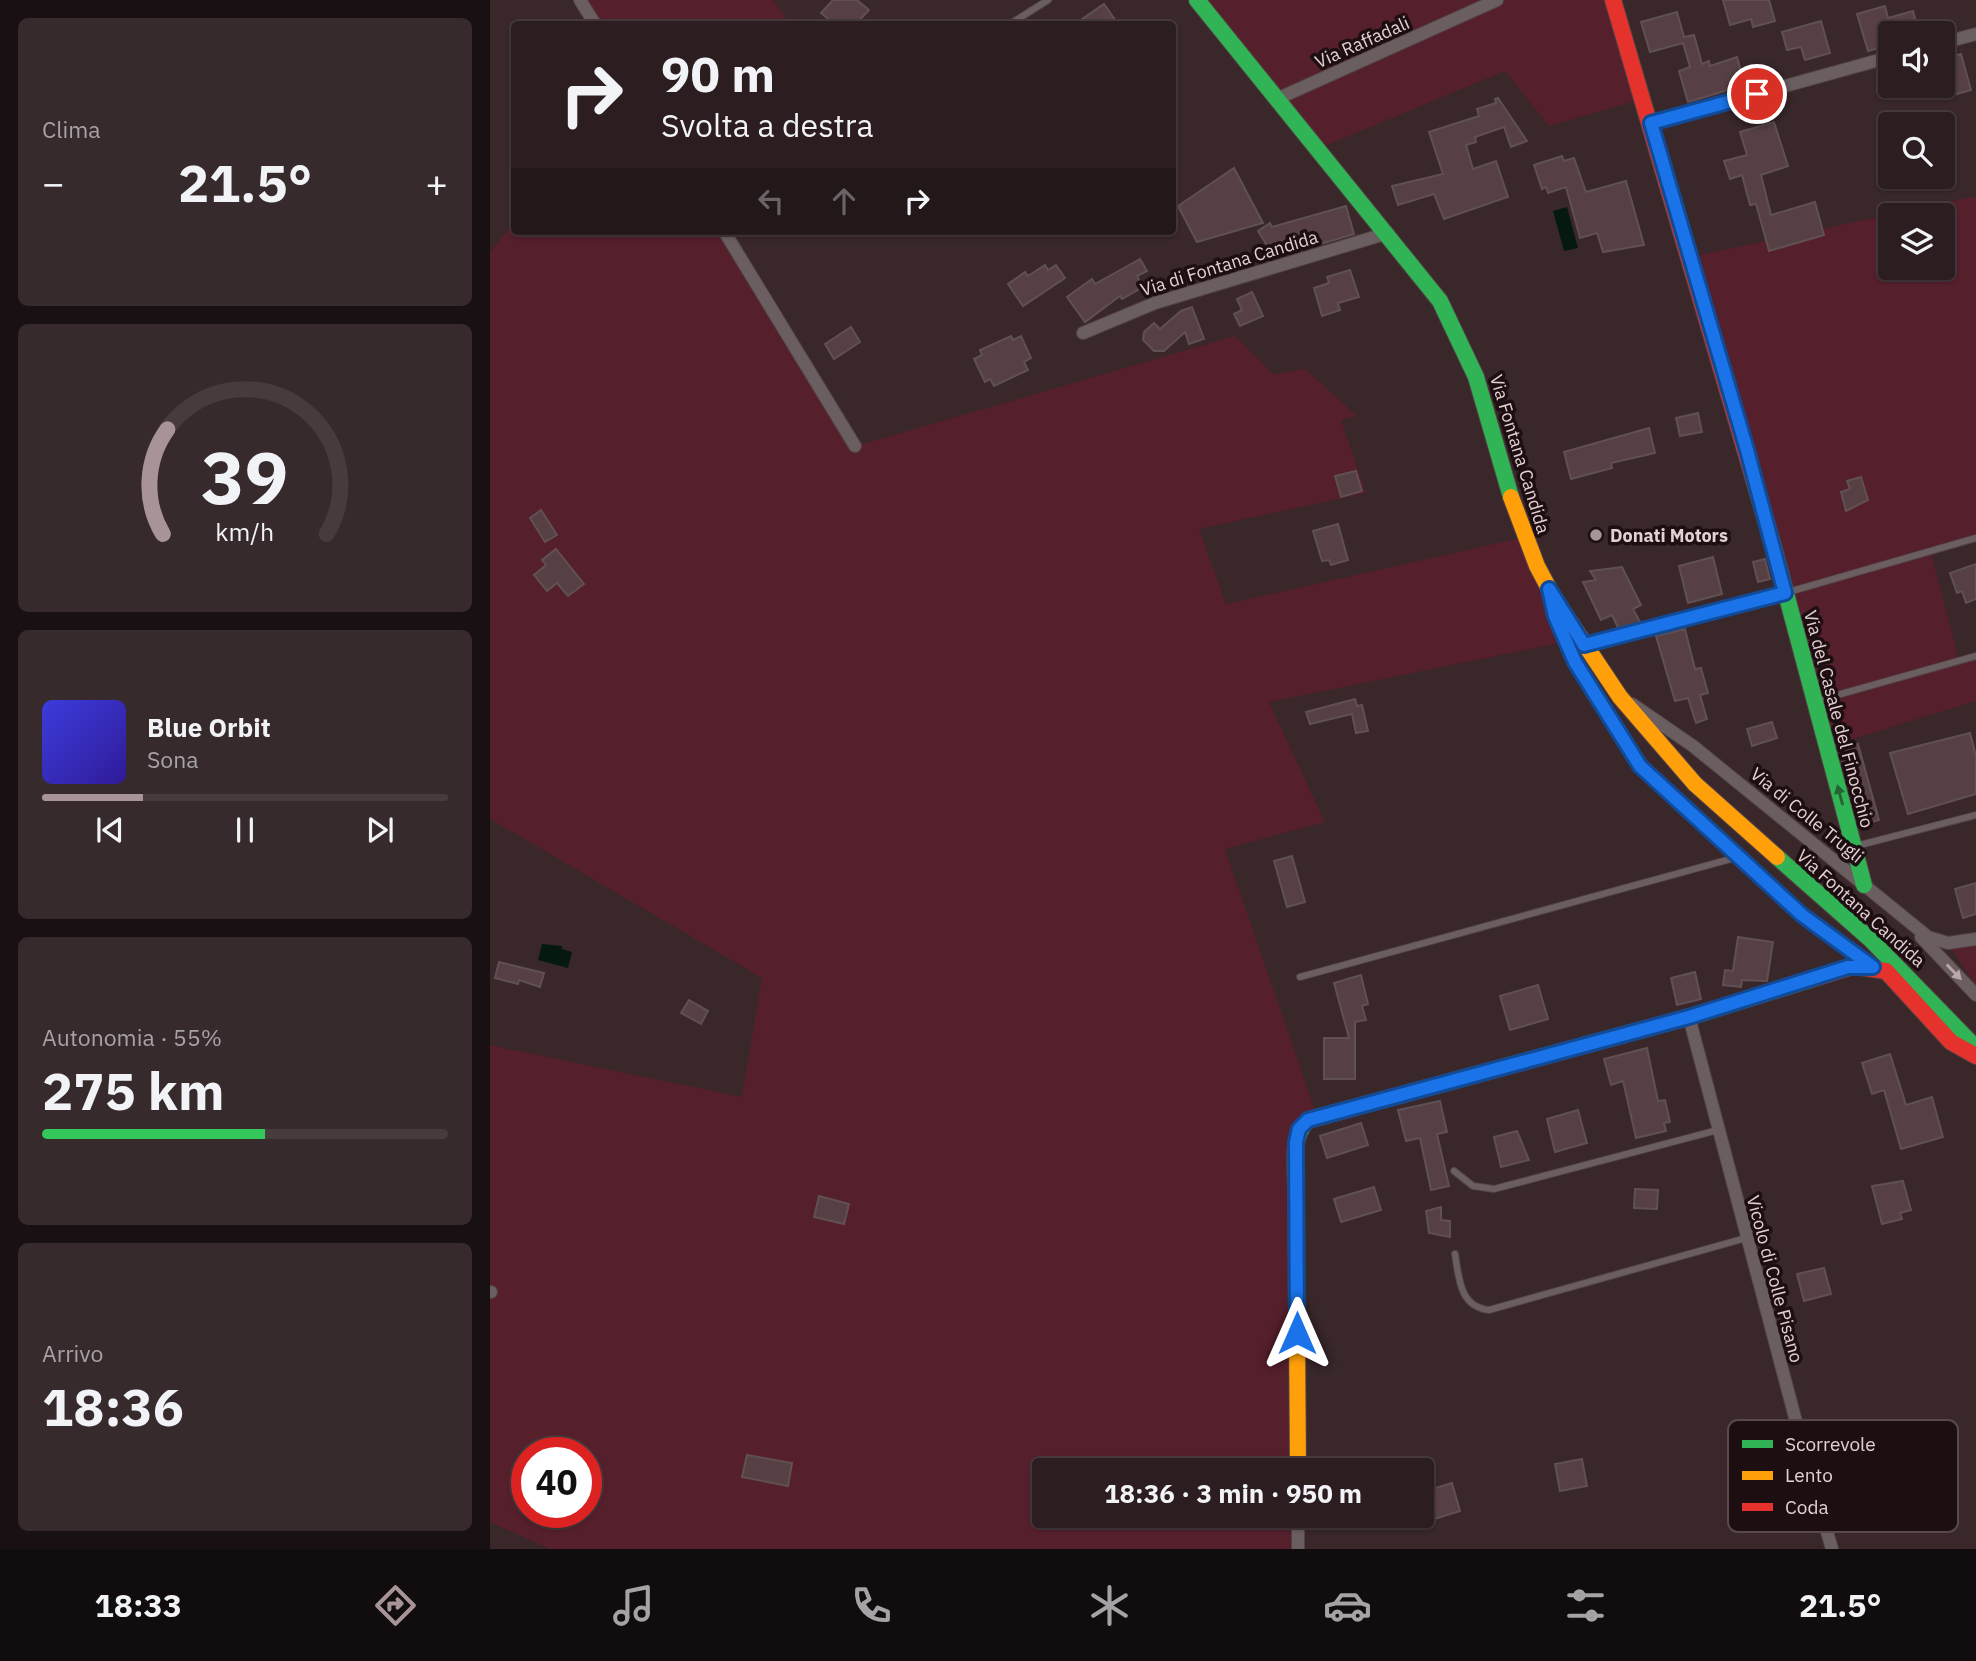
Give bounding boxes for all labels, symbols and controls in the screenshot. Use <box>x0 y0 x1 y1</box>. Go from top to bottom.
street label: Via Raffadali <box>1311 11 1413 73</box>
map controls <box>1878 21 1955 280</box>
button: sound <box>1878 21 1955 98</box>
text: 90 m <box>661 42 775 105</box>
icon: right <box>546 49 637 140</box>
pin <box>1727 64 1787 124</box>
icon: arrive <box>1738 75 1776 113</box>
text: Svolta a destra <box>661 104 873 146</box>
button: search <box>1878 112 1955 189</box>
text: Clima <box>42 114 101 144</box>
text: 21.5° <box>178 149 312 216</box>
text: − <box>42 158 65 207</box>
text: + <box>425 158 448 207</box>
icon: left <box>752 182 790 220</box>
icon: ahead <box>825 182 863 220</box>
icon: right <box>898 182 936 220</box>
button: layers <box>1878 203 1955 280</box>
street label: Via di Fontana Candida <box>1137 225 1321 301</box>
street label: Via Fontana Candida <box>1485 372 1555 537</box>
text: 39 <box>201 430 289 525</box>
text: km/h <box>216 515 274 548</box>
place label: Donati Motors <box>1610 524 1728 547</box>
marker: Donati Motors <box>1588 527 1604 543</box>
street label: Via del Casale del Finocchio <box>1799 608 1879 830</box>
text: Blue Orbit <box>147 710 271 744</box>
text: Sona <box>147 744 199 774</box>
street label: Via di Colle Trugli <box>1746 762 1868 868</box>
one-way arrow <box>1834 784 1845 806</box>
icon: previous <box>91 811 129 849</box>
icon: pause <box>226 811 264 849</box>
icon: next <box>361 811 399 849</box>
street label: Via Fontana Candida <box>1792 844 1930 972</box>
one-way arrow <box>1946 963 1962 980</box>
text: Autonomia · 55% <box>42 1022 222 1052</box>
text: 275 km <box>42 1057 224 1124</box>
street label: Vicolo di Colle Pisano <box>1742 1193 1808 1365</box>
position arrow <box>1260 1296 1334 1370</box>
text: Arrivo <box>42 1338 103 1368</box>
text: 18:36 <box>42 1373 184 1440</box>
legend <box>1728 1420 1958 1532</box>
text: Scorrevole <box>1785 1432 1876 1456</box>
speed limit sign: 40 <box>511 1437 602 1528</box>
text: Lento <box>1785 1463 1833 1487</box>
text: 18:36 · 3 min · 950 m <box>1104 1476 1362 1510</box>
text: Coda <box>1785 1495 1829 1519</box>
icon: directions <box>371 1581 420 1630</box>
icon: music <box>609 1581 658 1630</box>
icon: phone <box>847 1581 896 1630</box>
icon: climate <box>1085 1581 1134 1630</box>
icon: car <box>1323 1581 1372 1630</box>
icon: filters <box>1561 1581 1610 1630</box>
text: 18:33 <box>95 1584 182 1626</box>
text: 21.5° <box>1799 1584 1881 1626</box>

